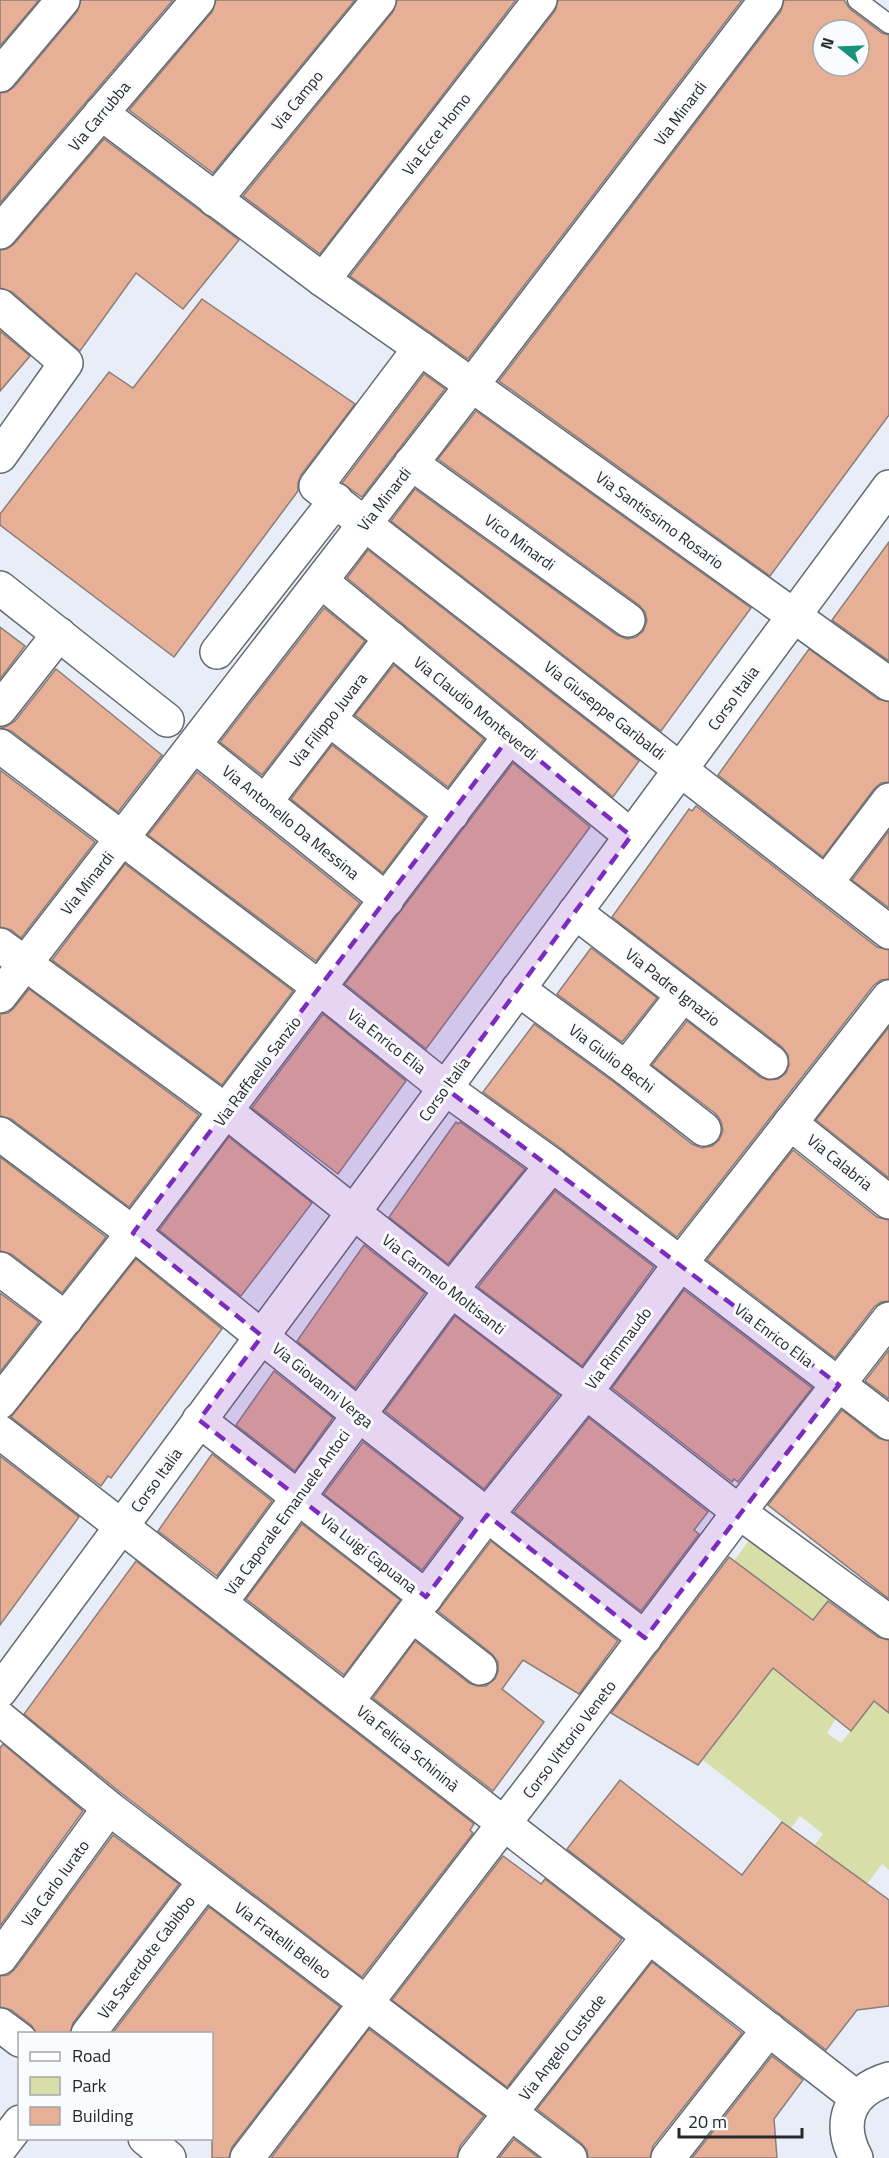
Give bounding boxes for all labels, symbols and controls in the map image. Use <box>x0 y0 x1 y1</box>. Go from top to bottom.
north arrow <box>811 18 871 78</box>
text: N <box>814 34 840 52</box>
street label: Via Campo <box>265 65 329 135</box>
street label: Via Carrubba <box>62 76 136 156</box>
street label: Via Minardi <box>648 76 712 150</box>
street label: Via Ecce Homo <box>396 87 476 181</box>
street label: Via Minardi <box>351 462 417 536</box>
street label: Via Santissimo Rosario <box>591 465 729 575</box>
street label: Vico Minardi <box>480 508 560 576</box>
street label: Via Claudio Monteverdi <box>409 650 543 766</box>
street label: Via Giuseppe Garibaldi <box>539 655 671 765</box>
street label: Corso Italia <box>701 661 765 735</box>
street label: Via Filippo Juvara <box>283 667 373 773</box>
street label: Via Antonello Da Messina <box>217 759 365 885</box>
street label: Via Minardi <box>54 846 120 920</box>
street label: Via Padre Ignazio <box>620 942 726 1032</box>
street label: Via Enrico Elia <box>343 1003 431 1079</box>
street label: Via Raffaello Sanzio <box>207 1011 307 1131</box>
street label: Via Giulio Bechi <box>564 1018 660 1098</box>
street label: Corso Italia <box>412 1052 476 1126</box>
street label: Via Calabria <box>802 1128 878 1196</box>
street label: Via Carmelo Moltisanti <box>377 1228 511 1340</box>
street label: Via Enrico Elia <box>729 1297 819 1373</box>
street label: Via Rimmaudo <box>579 1302 657 1394</box>
street label: Via Giovanni Verga <box>267 1337 379 1433</box>
street label: Via Caporale Emanuele Antoci <box>218 1424 356 1600</box>
street label: Corso Italia <box>124 1443 188 1517</box>
street label: Via Luigi Capuana <box>315 1507 423 1599</box>
street label: Corso Vittorio Veneto <box>516 1675 622 1803</box>
street label: Via Felicia Schininà <box>351 1699 465 1797</box>
street label: Via Carlo Iurato <box>15 1835 95 1931</box>
street label: Via Sacerdote Cabibbo <box>91 1890 201 2024</box>
street label: Via Fratelli Belleo <box>229 1896 337 1984</box>
street label: Via Angelo Custode <box>513 1989 611 2105</box>
legend <box>18 2032 213 2140</box>
text: Road <box>72 2042 111 2069</box>
text: Park <box>72 2072 107 2099</box>
scale bar <box>679 2101 802 2139</box>
text: Building <box>72 2102 133 2129</box>
text: 20 m <box>688 2108 727 2135</box>

